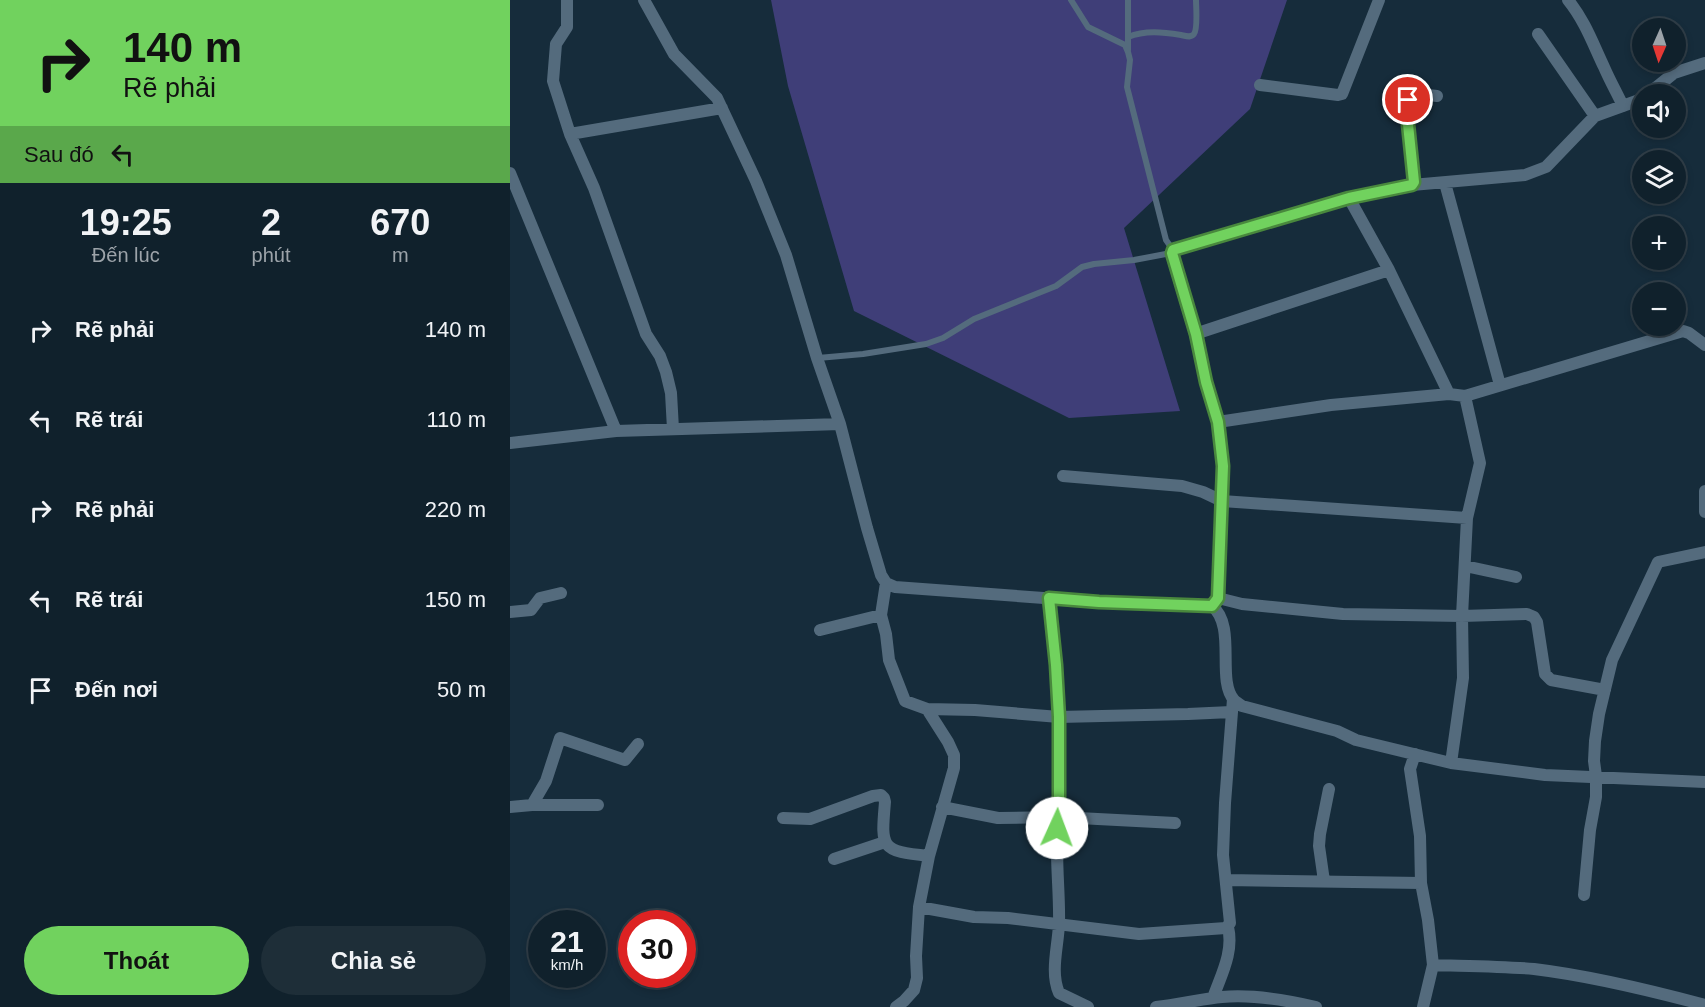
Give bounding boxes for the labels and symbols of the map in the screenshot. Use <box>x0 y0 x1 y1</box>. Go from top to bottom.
north arrow <box>1632 18 1686 72</box>
pin <box>1382 74 1433 125</box>
position arrow <box>1025 796 1089 860</box>
speed limit sign: 30 <box>618 910 696 988</box>

